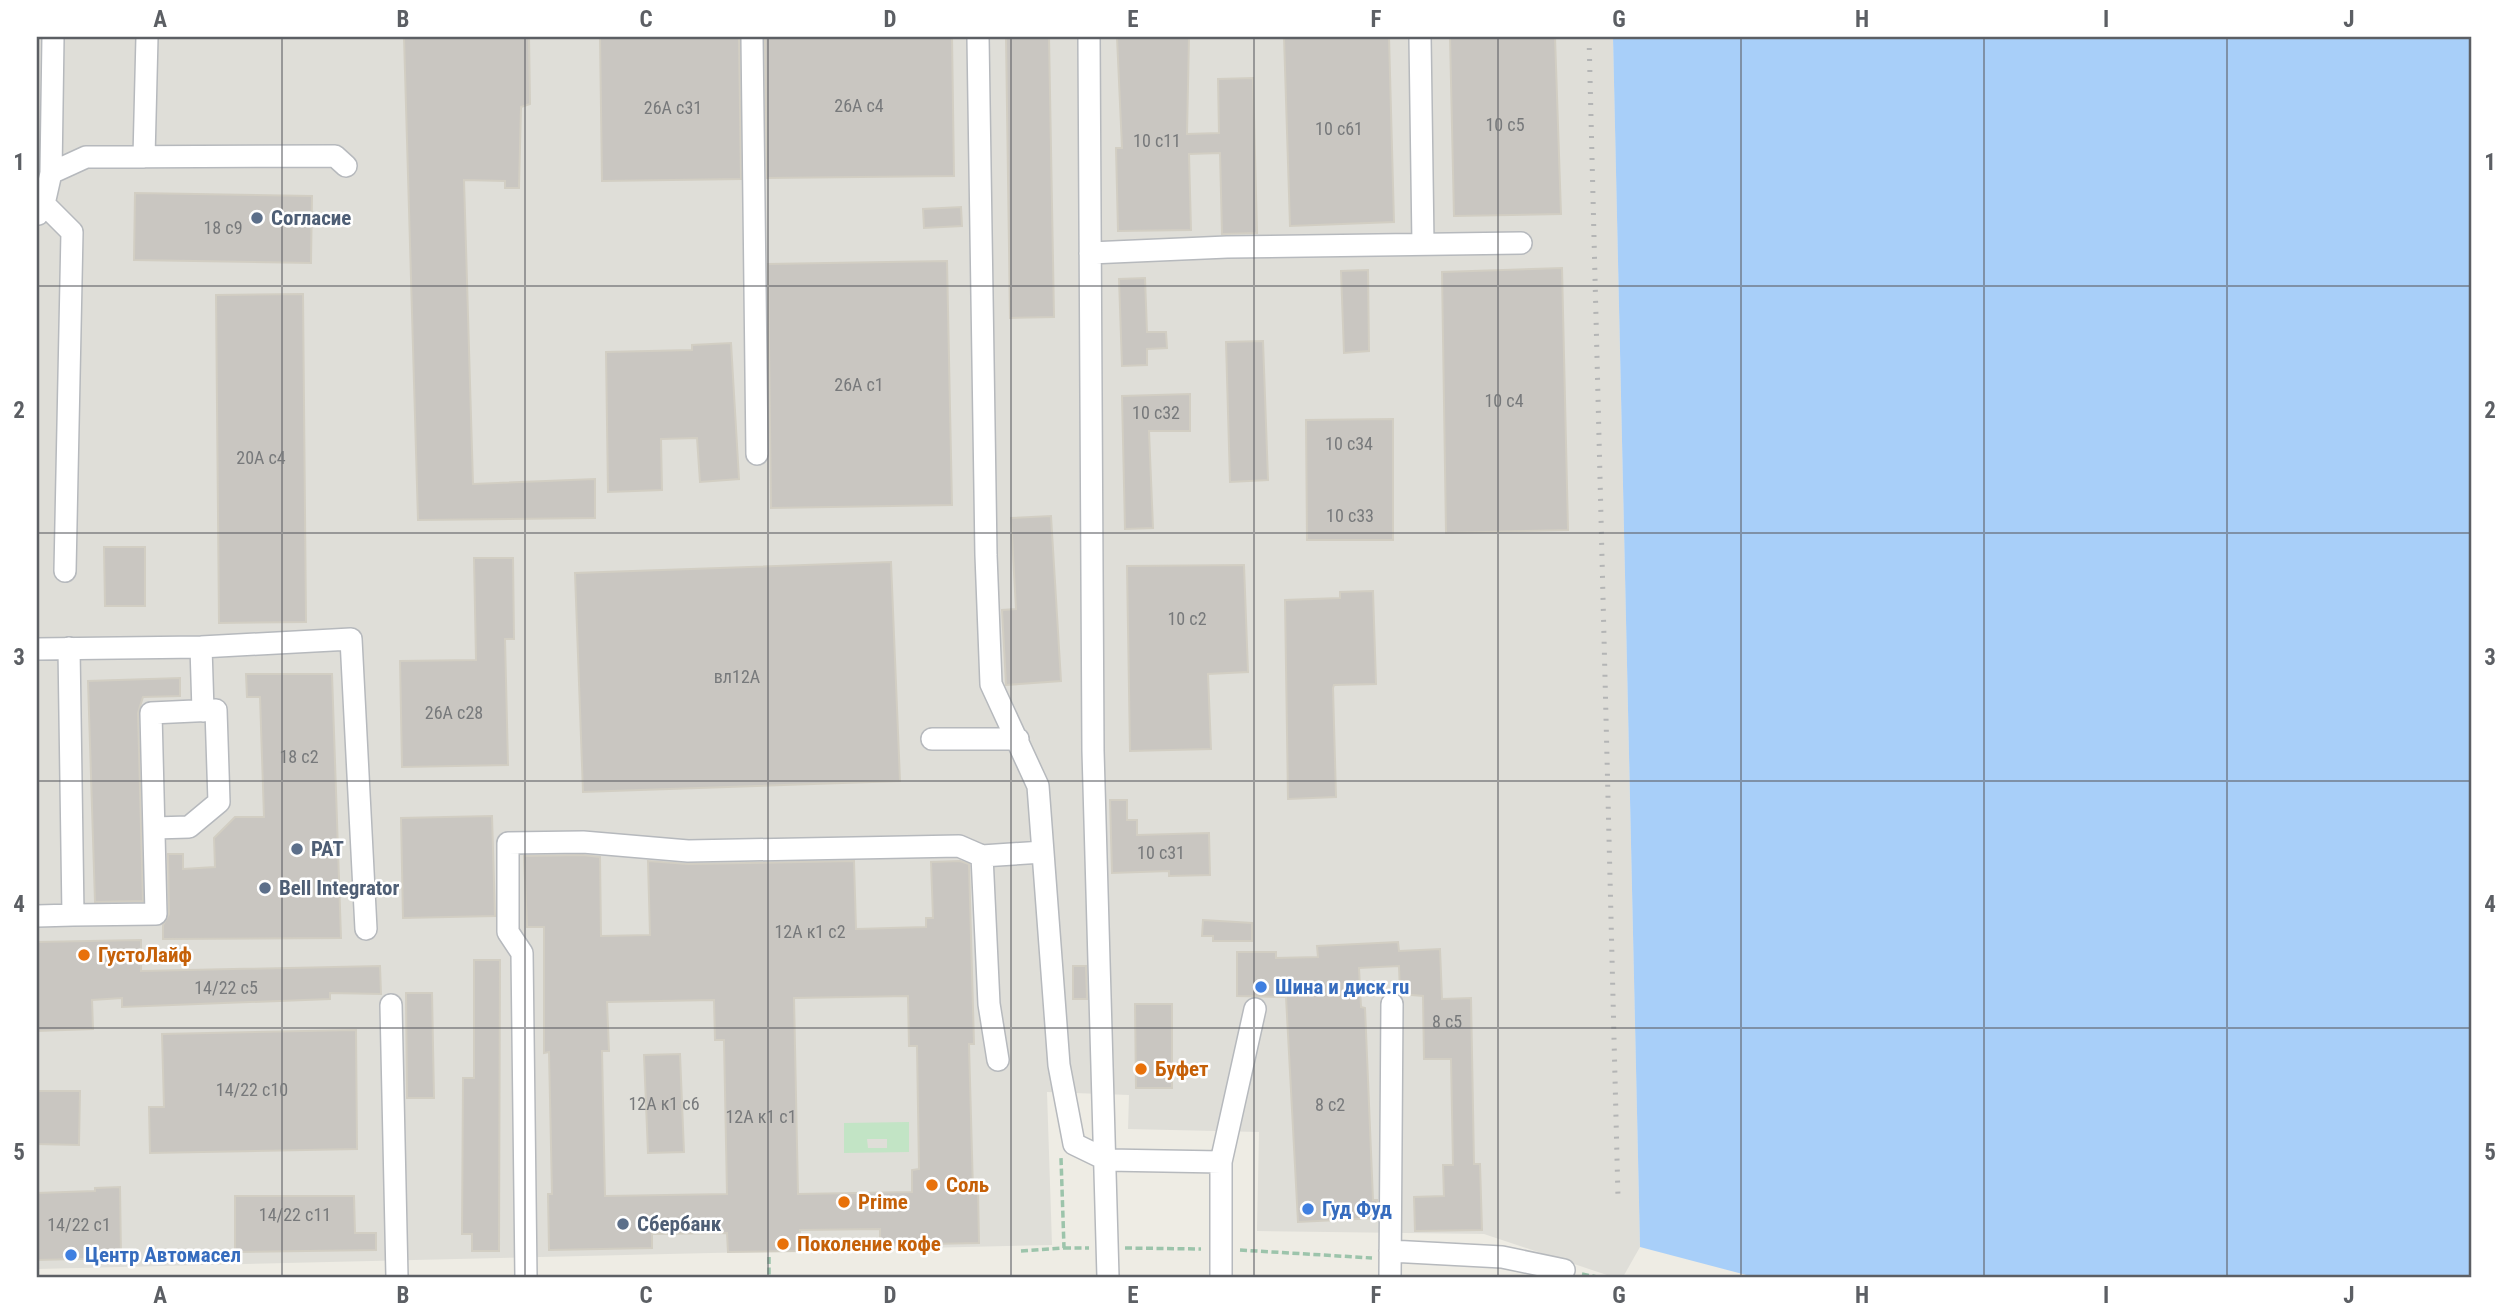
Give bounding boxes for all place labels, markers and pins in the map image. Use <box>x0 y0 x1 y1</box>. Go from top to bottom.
place label: Согласие <box>271 206 351 230</box>
marker: Согласие <box>249 210 265 226</box>
place label: РАТ <box>311 837 344 861</box>
marker: РАТ <box>289 841 305 857</box>
place label: Bell Integrator <box>279 876 399 900</box>
marker: Bell Integrator <box>257 880 273 896</box>
place label: ГустоЛайф <box>98 943 192 967</box>
marker: ГустоЛайф <box>76 947 92 963</box>
place label: Шина и диск.ru <box>1275 975 1409 999</box>
marker: Шина и диск.ru <box>1253 979 1269 995</box>
place label: Буфет <box>1155 1057 1209 1081</box>
marker: Буфет <box>1133 1061 1149 1077</box>
place label: Соль <box>946 1173 989 1197</box>
marker: Соль <box>924 1177 940 1193</box>
place label: Prime <box>858 1190 908 1214</box>
marker: Prime <box>836 1194 852 1210</box>
place label: Гуд Фуд <box>1322 1197 1392 1221</box>
marker: Гуд Фуд <box>1300 1201 1316 1217</box>
place label: Сбербанк <box>637 1212 722 1236</box>
marker: Сбербанк <box>615 1216 631 1232</box>
place label: Поколение кофе <box>797 1232 941 1256</box>
marker: Поколение кофе <box>775 1236 791 1252</box>
place label: Центр Автомасел <box>85 1243 241 1267</box>
marker: Центр Автомасел <box>63 1247 79 1263</box>

